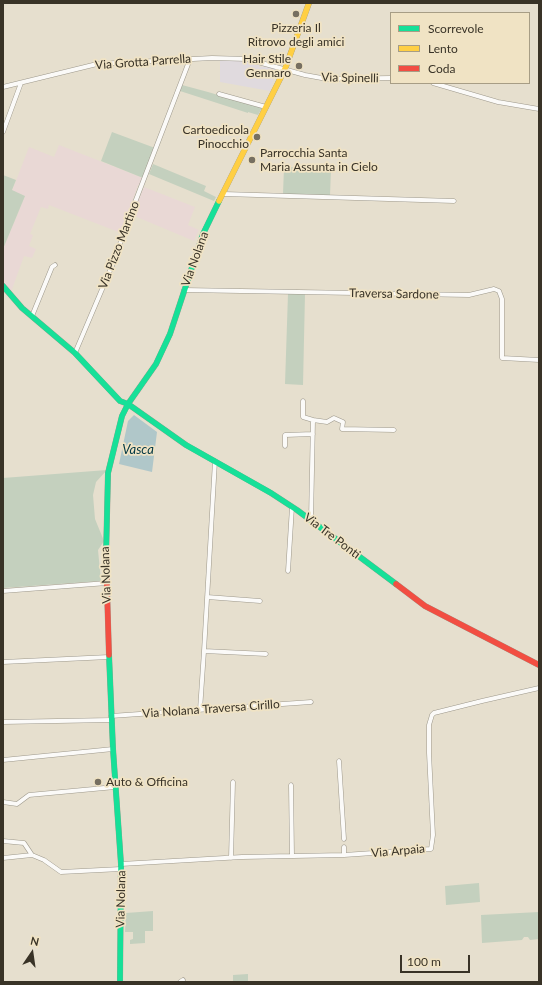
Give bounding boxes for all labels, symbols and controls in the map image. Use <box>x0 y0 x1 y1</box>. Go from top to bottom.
marker: Pizzeria Il Ritrovo degli amici <box>291 9 301 19</box>
legend <box>390 12 530 84</box>
place label: Pizzeria Il Ritrovo degli amici <box>248 21 344 49</box>
text: Scorrevole <box>428 21 484 36</box>
text: Lento <box>428 41 458 56</box>
street label: Via Grotta Parrella <box>95 51 191 73</box>
place label: Hair Stile Gennaro <box>243 52 291 80</box>
marker: Hair Stile Gennaro <box>294 61 304 71</box>
text: Coda <box>428 61 455 76</box>
street label: Via Spinelli <box>321 70 379 86</box>
place label: Cartoedicola Pinocchio <box>182 123 249 151</box>
marker: Cartoedicola Pinocchio <box>252 132 262 142</box>
place label: Parrocchia Santa Maria Assunta in Cielo <box>260 146 378 174</box>
marker: Parrocchia Santa Maria Assunta in Cielo <box>247 155 257 165</box>
street label: Via Pizzo Martino <box>96 199 142 291</box>
street label: Via Nolana <box>178 230 212 288</box>
street label: Traversa Sardone <box>349 286 439 302</box>
water label: Vasca <box>122 442 154 458</box>
street label: Via Tre Ponti <box>301 510 363 562</box>
street label: Via Nolana <box>98 546 114 604</box>
street label: Via Nolana Traversa Cirillo <box>142 697 280 721</box>
place label: Auto & Officina <box>106 775 188 789</box>
marker: Auto & Officina <box>93 777 103 787</box>
street label: Via Arpaia <box>370 841 426 861</box>
street label: Via Nolana <box>113 870 129 928</box>
north arrow <box>12 933 52 973</box>
text: N <box>29 934 40 948</box>
scale bar <box>402 947 472 973</box>
text: 100 m <box>407 954 441 969</box>

